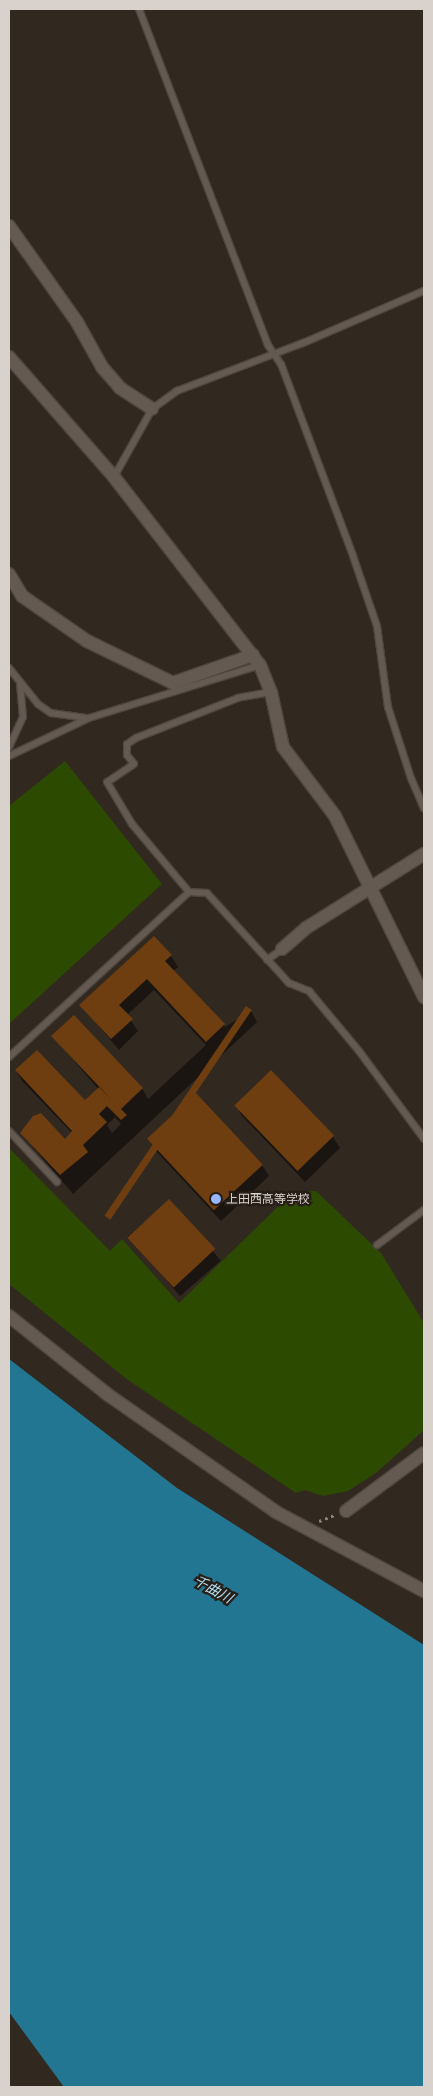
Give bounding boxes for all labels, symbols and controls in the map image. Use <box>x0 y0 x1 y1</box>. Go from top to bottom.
place label: 上田西高等学校 <box>226 1192 310 1206</box>
marker: 上田西高等学校 <box>210 1193 222 1205</box>
water label: 千曲川 <box>191 1571 235 1607</box>

